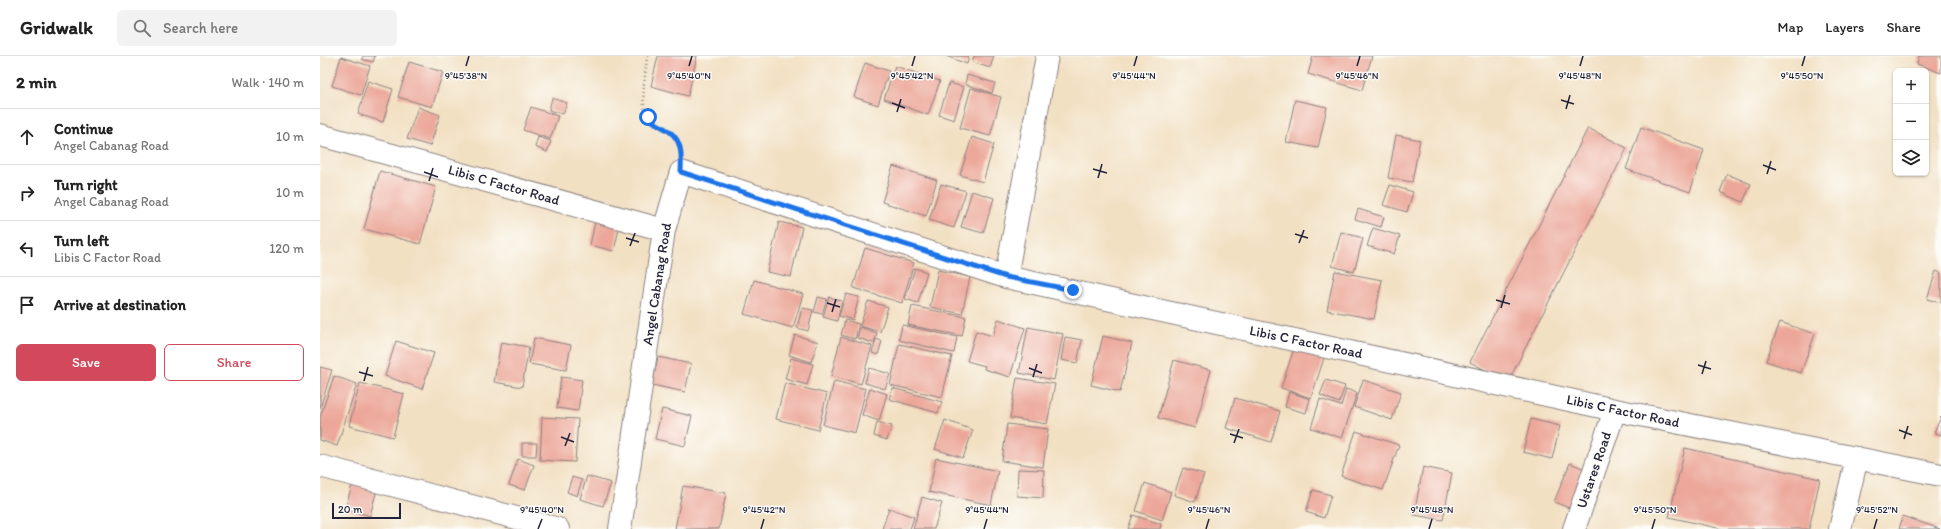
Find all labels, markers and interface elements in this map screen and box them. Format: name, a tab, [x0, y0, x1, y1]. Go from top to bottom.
search box	[117, 10, 397, 46]
text: Gridwalk	[20, 16, 93, 39]
icon: search	[131, 17, 153, 39]
text: Search here	[163, 19, 238, 37]
text: Map	[1778, 19, 1803, 36]
text: Layers	[1825, 19, 1864, 36]
text: Share	[1886, 19, 1921, 36]
map controls	[1893, 68, 1929, 176]
button: +	[1893, 68, 1929, 104]
text: 9°45'38"N	[445, 69, 488, 82]
text: 9°45'40"N	[667, 69, 711, 82]
text: 9°45'42"N	[891, 69, 934, 82]
text: 9°45'44"N	[1112, 69, 1156, 82]
text: 9°45'46"N	[1336, 69, 1379, 82]
text: 9°45'48"N	[1558, 69, 1602, 82]
text: 9°45'50"N	[1780, 69, 1824, 82]
text: 2 min	[16, 72, 56, 92]
text: Walk · 140 m	[232, 75, 304, 90]
button: −	[1893, 104, 1929, 140]
route start	[639, 108, 657, 126]
text: Continue	[54, 120, 113, 138]
icon: ahead	[16, 126, 38, 148]
text: 10 m	[276, 129, 304, 144]
text: Angel Cabanag Road	[54, 138, 169, 153]
button: layers	[1893, 140, 1929, 176]
street label: Libis C Factor Road	[446, 161, 562, 209]
text: Turn right	[54, 176, 118, 194]
icon: right	[16, 182, 38, 204]
text: 10 m	[276, 185, 304, 200]
text: Angel Cabanag Road	[54, 194, 169, 209]
street label: Angel Cabanag Road	[639, 221, 675, 346]
text: Turn left	[54, 232, 109, 250]
icon: left	[16, 238, 38, 260]
text: 120 m	[269, 241, 304, 256]
text: Libis C Factor Road	[54, 250, 161, 265]
route end	[1064, 281, 1082, 299]
icon: arrive	[16, 294, 38, 316]
text: Arrive at destination	[54, 296, 186, 314]
street label: Libis C Factor Road	[1248, 322, 1365, 362]
button: Save	[16, 344, 156, 381]
button: Share	[164, 344, 304, 381]
street label: Libis C Factor Road	[1565, 391, 1682, 431]
street label: Ustares Road	[1573, 429, 1615, 511]
scale bar	[332, 501, 401, 520]
text: 20 m	[338, 503, 362, 516]
text: 9°45'40"N	[520, 503, 564, 516]
text: 9°45'42"N	[743, 503, 786, 516]
text: 9°45'44"N	[965, 503, 1009, 516]
text: 9°45'46"N	[1188, 503, 1231, 516]
text: 9°45'48"N	[1410, 503, 1454, 516]
text: 9°45'50"N	[1633, 503, 1677, 516]
text: 9°45'52"N	[1856, 503, 1898, 516]

